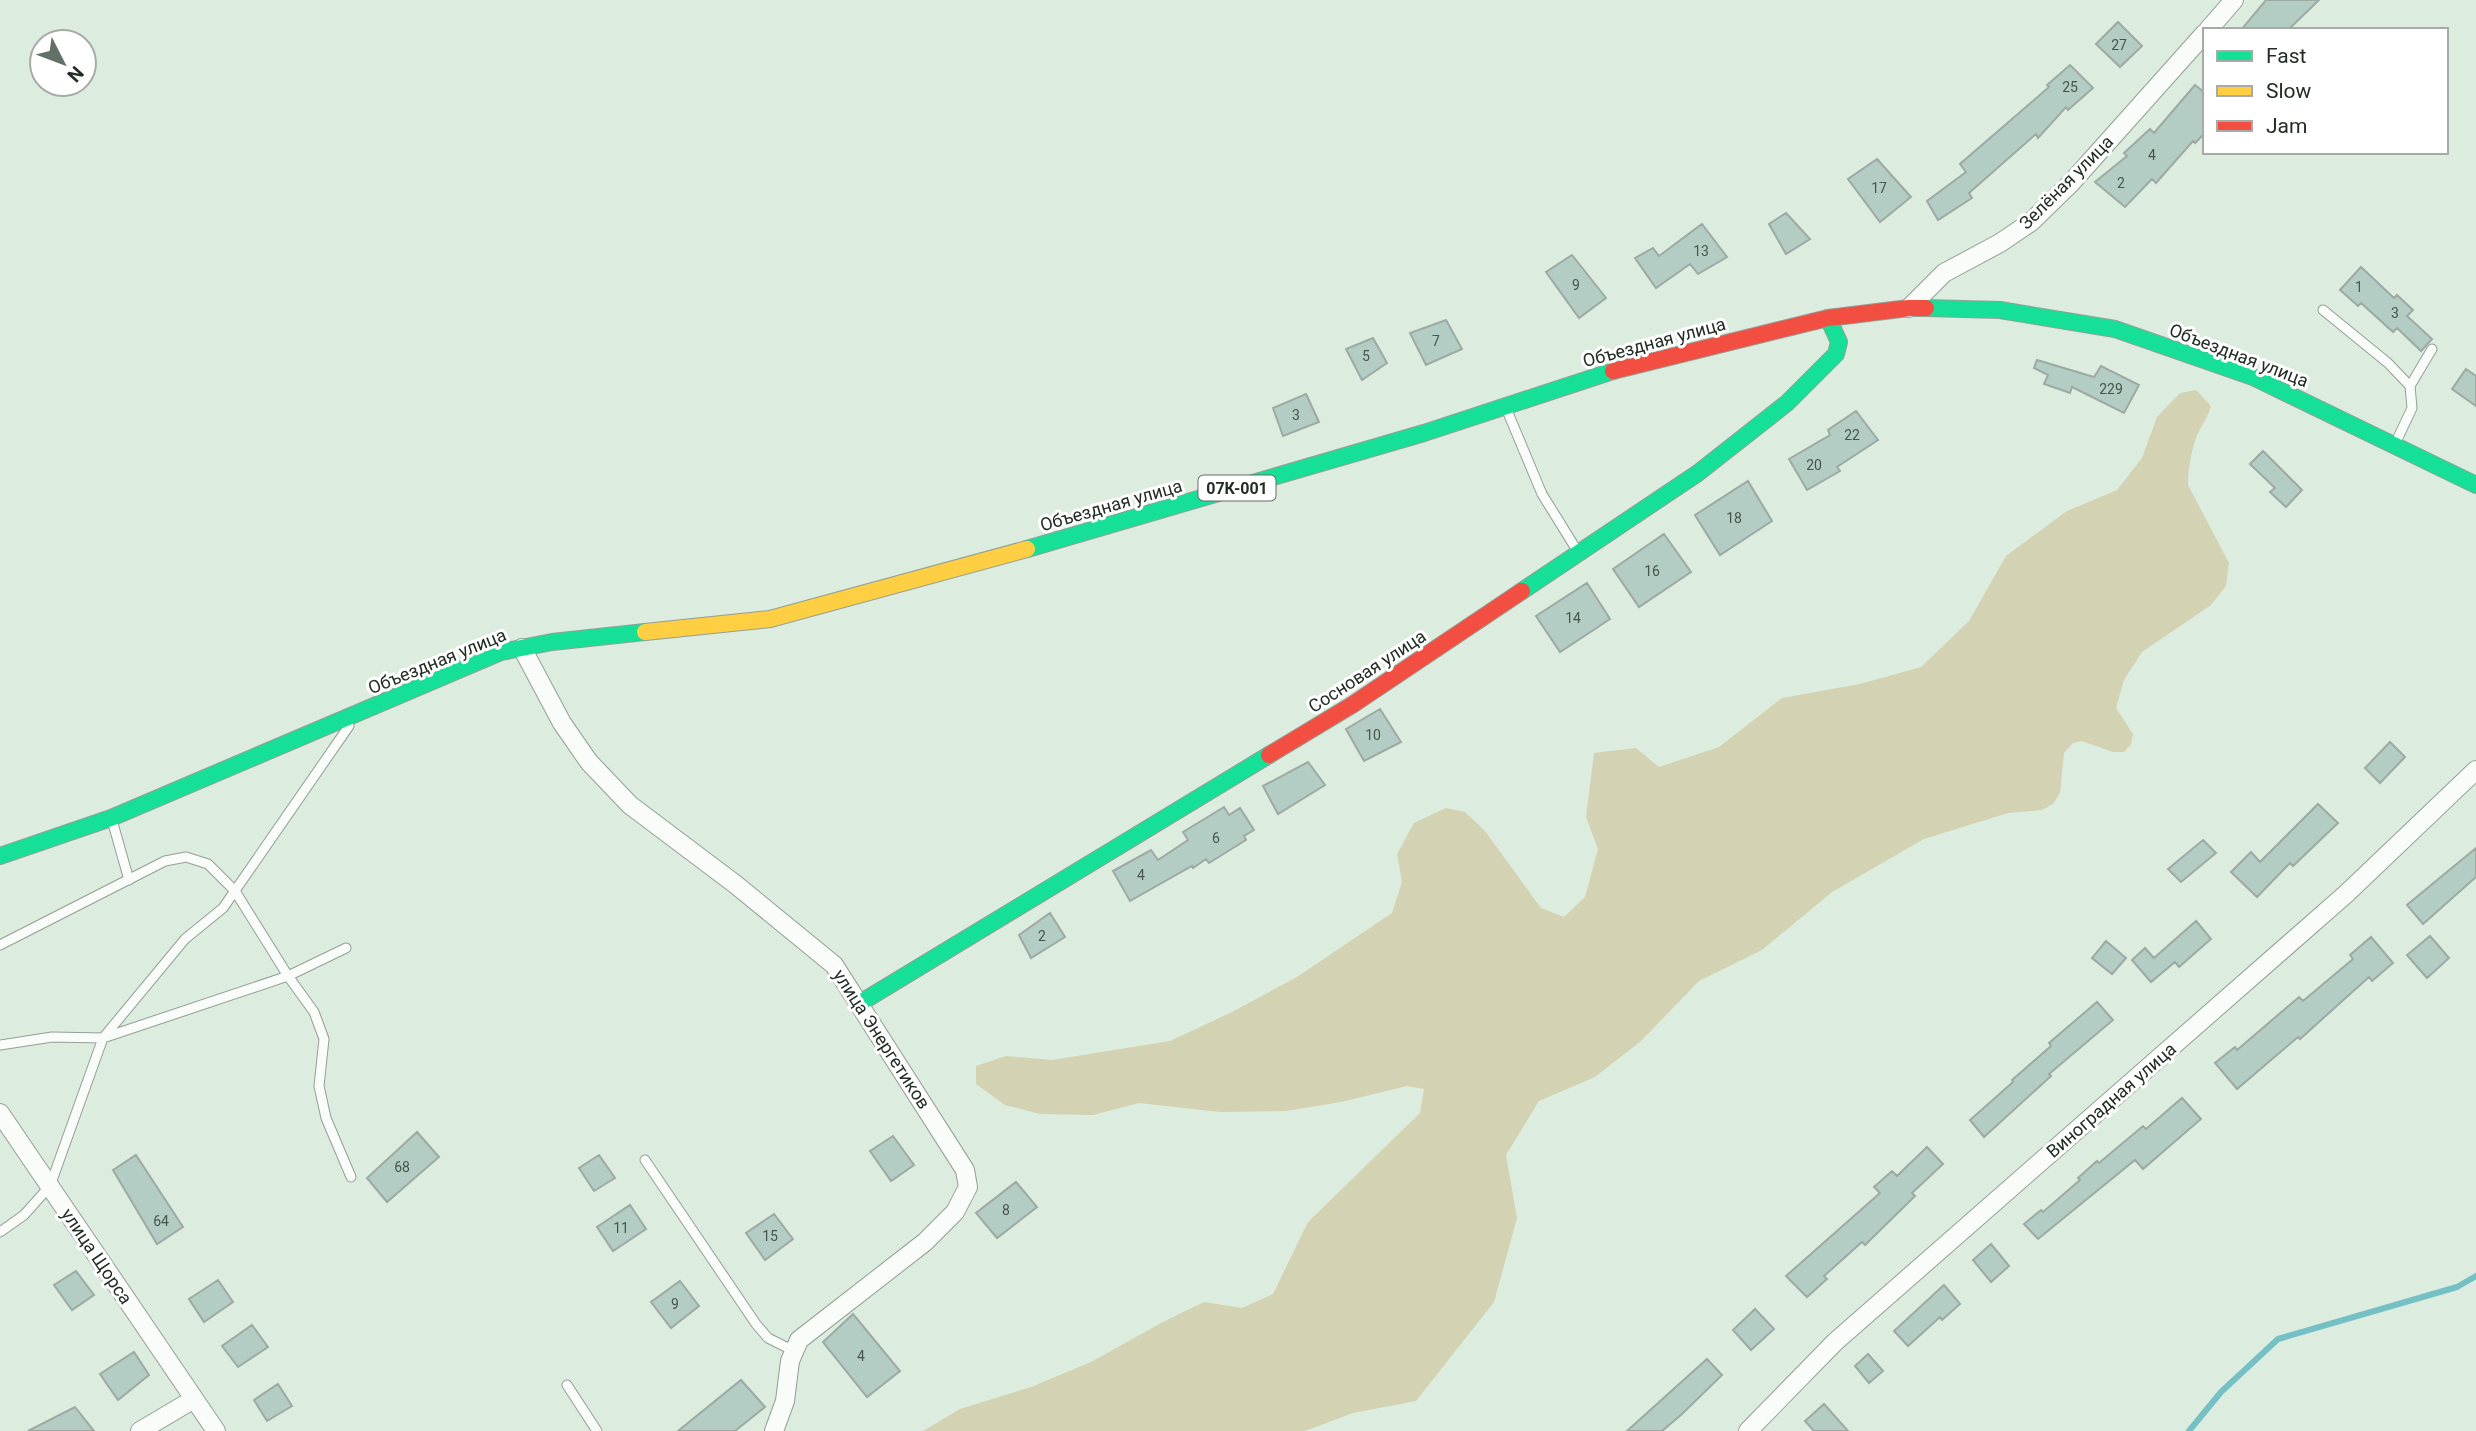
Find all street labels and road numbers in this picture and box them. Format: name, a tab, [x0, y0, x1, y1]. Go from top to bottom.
street label: Зелёная улица	[2015, 131, 2117, 233]
street label: Объездная улица	[1580, 313, 1728, 371]
street label: Объездная улица	[2167, 319, 2311, 391]
street label: Объездная улица	[1037, 475, 1185, 535]
road number: 07К-001	[1198, 475, 1276, 500]
street label: Объездная улица	[365, 624, 509, 698]
street label: Сосновая улица	[1304, 625, 1430, 717]
street label: улица Энергетиков	[829, 965, 935, 1113]
street label: Виноградная улица	[2042, 1038, 2180, 1162]
street label: улица Щорса	[57, 1204, 137, 1308]

